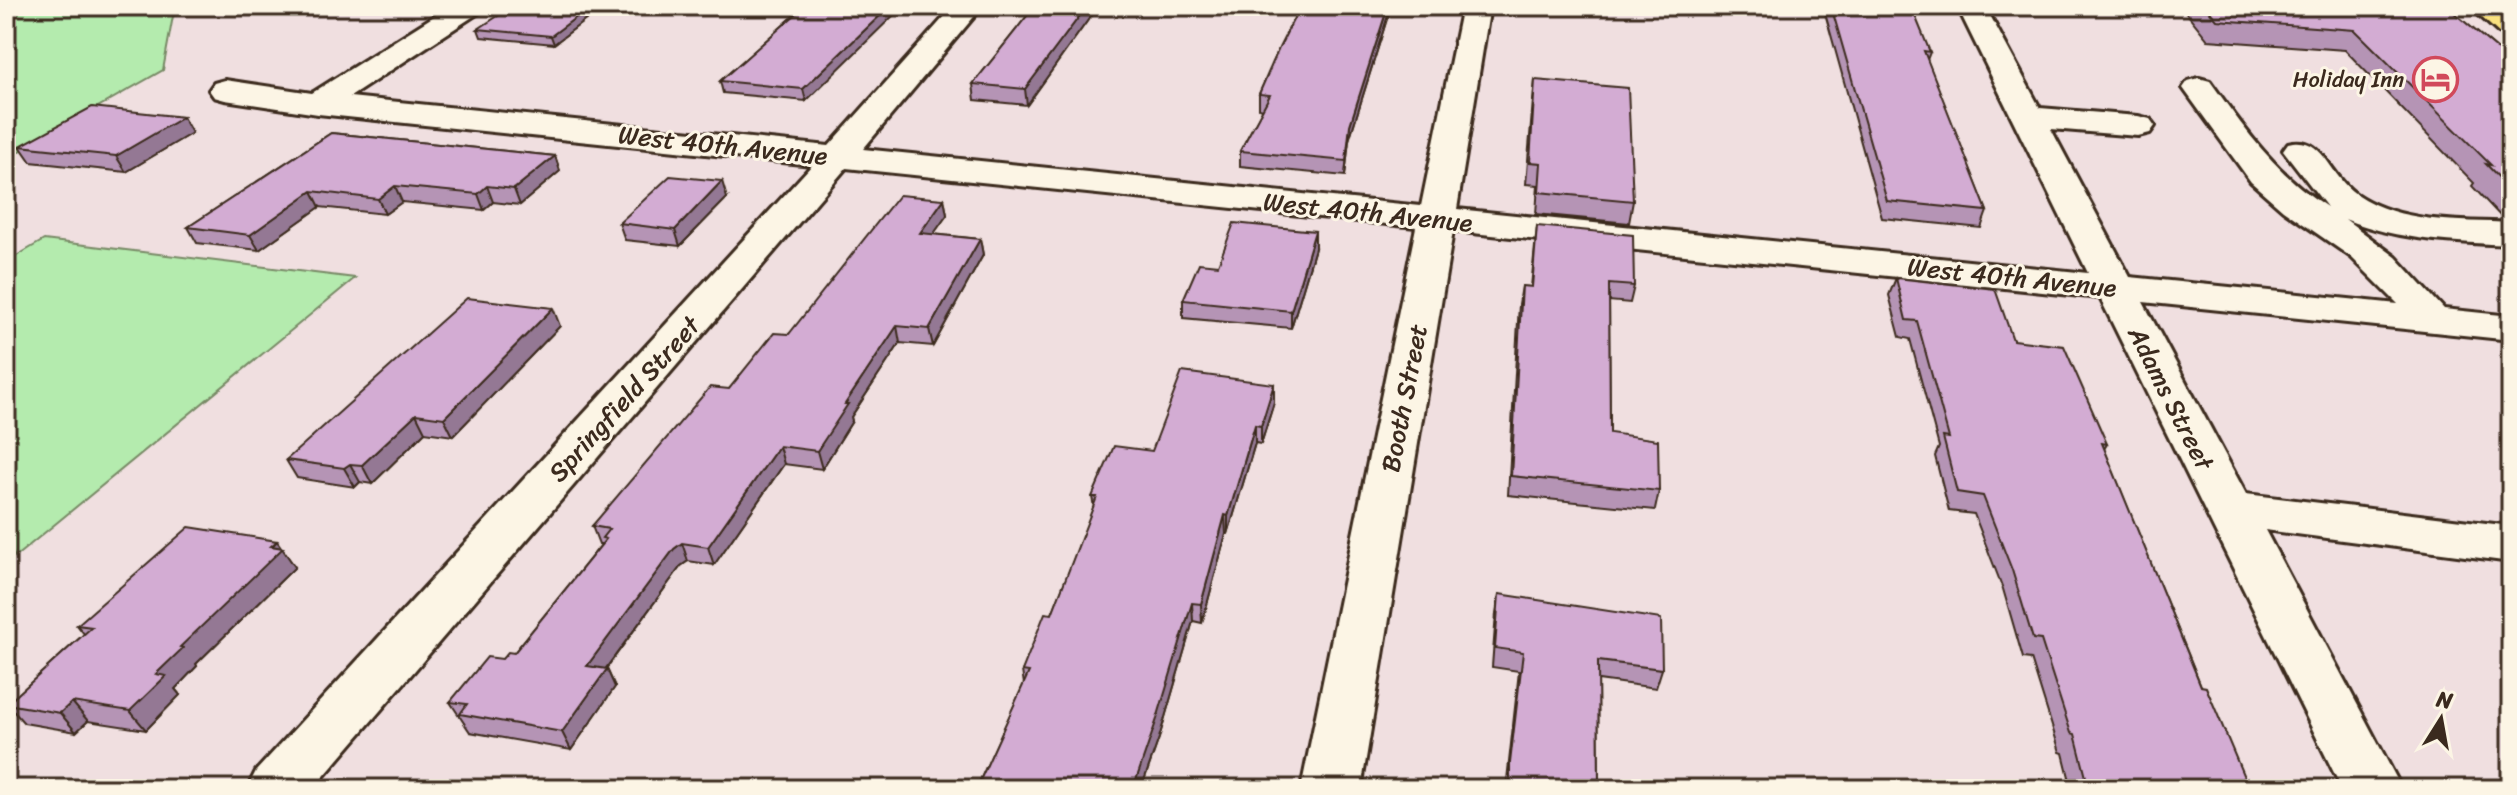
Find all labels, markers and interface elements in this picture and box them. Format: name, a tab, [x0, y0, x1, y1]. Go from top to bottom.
hotel icon: Holiday Inn	[2411, 55, 2459, 103]
place label: Holiday Inn	[2293, 60, 2404, 99]
street label: West 40th Avenue	[616, 111, 830, 179]
street label: West 40th Avenue	[1261, 178, 1475, 246]
street label: West 40th Avenue	[1905, 243, 2119, 311]
street label: Springfield Street	[536, 304, 713, 493]
street label: Adams Street	[2114, 317, 2228, 480]
street label: Booth Street	[1367, 320, 1441, 476]
north arrow	[2401, 679, 2481, 759]
text: N	[2433, 679, 2457, 721]

